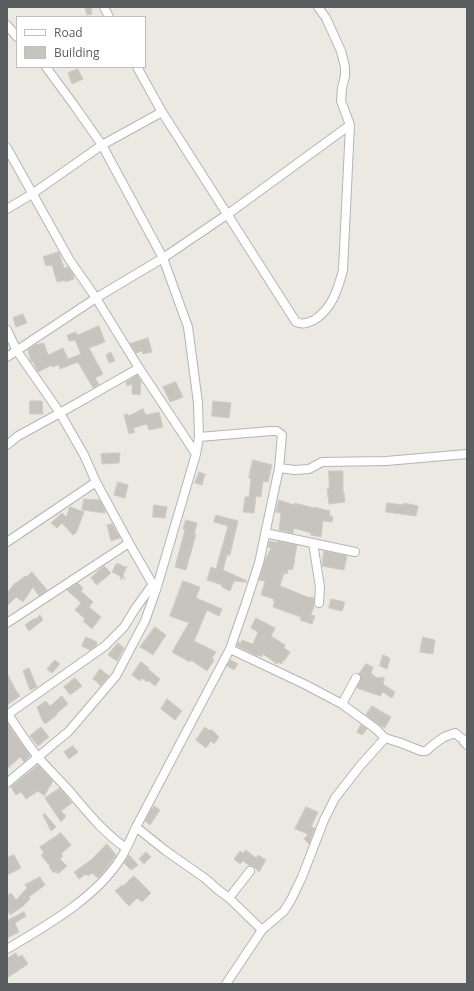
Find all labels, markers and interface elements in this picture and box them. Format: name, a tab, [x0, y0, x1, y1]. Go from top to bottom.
legend	[16, 16, 146, 68]
text: Road	[54, 24, 83, 41]
text: Building	[54, 44, 99, 61]

